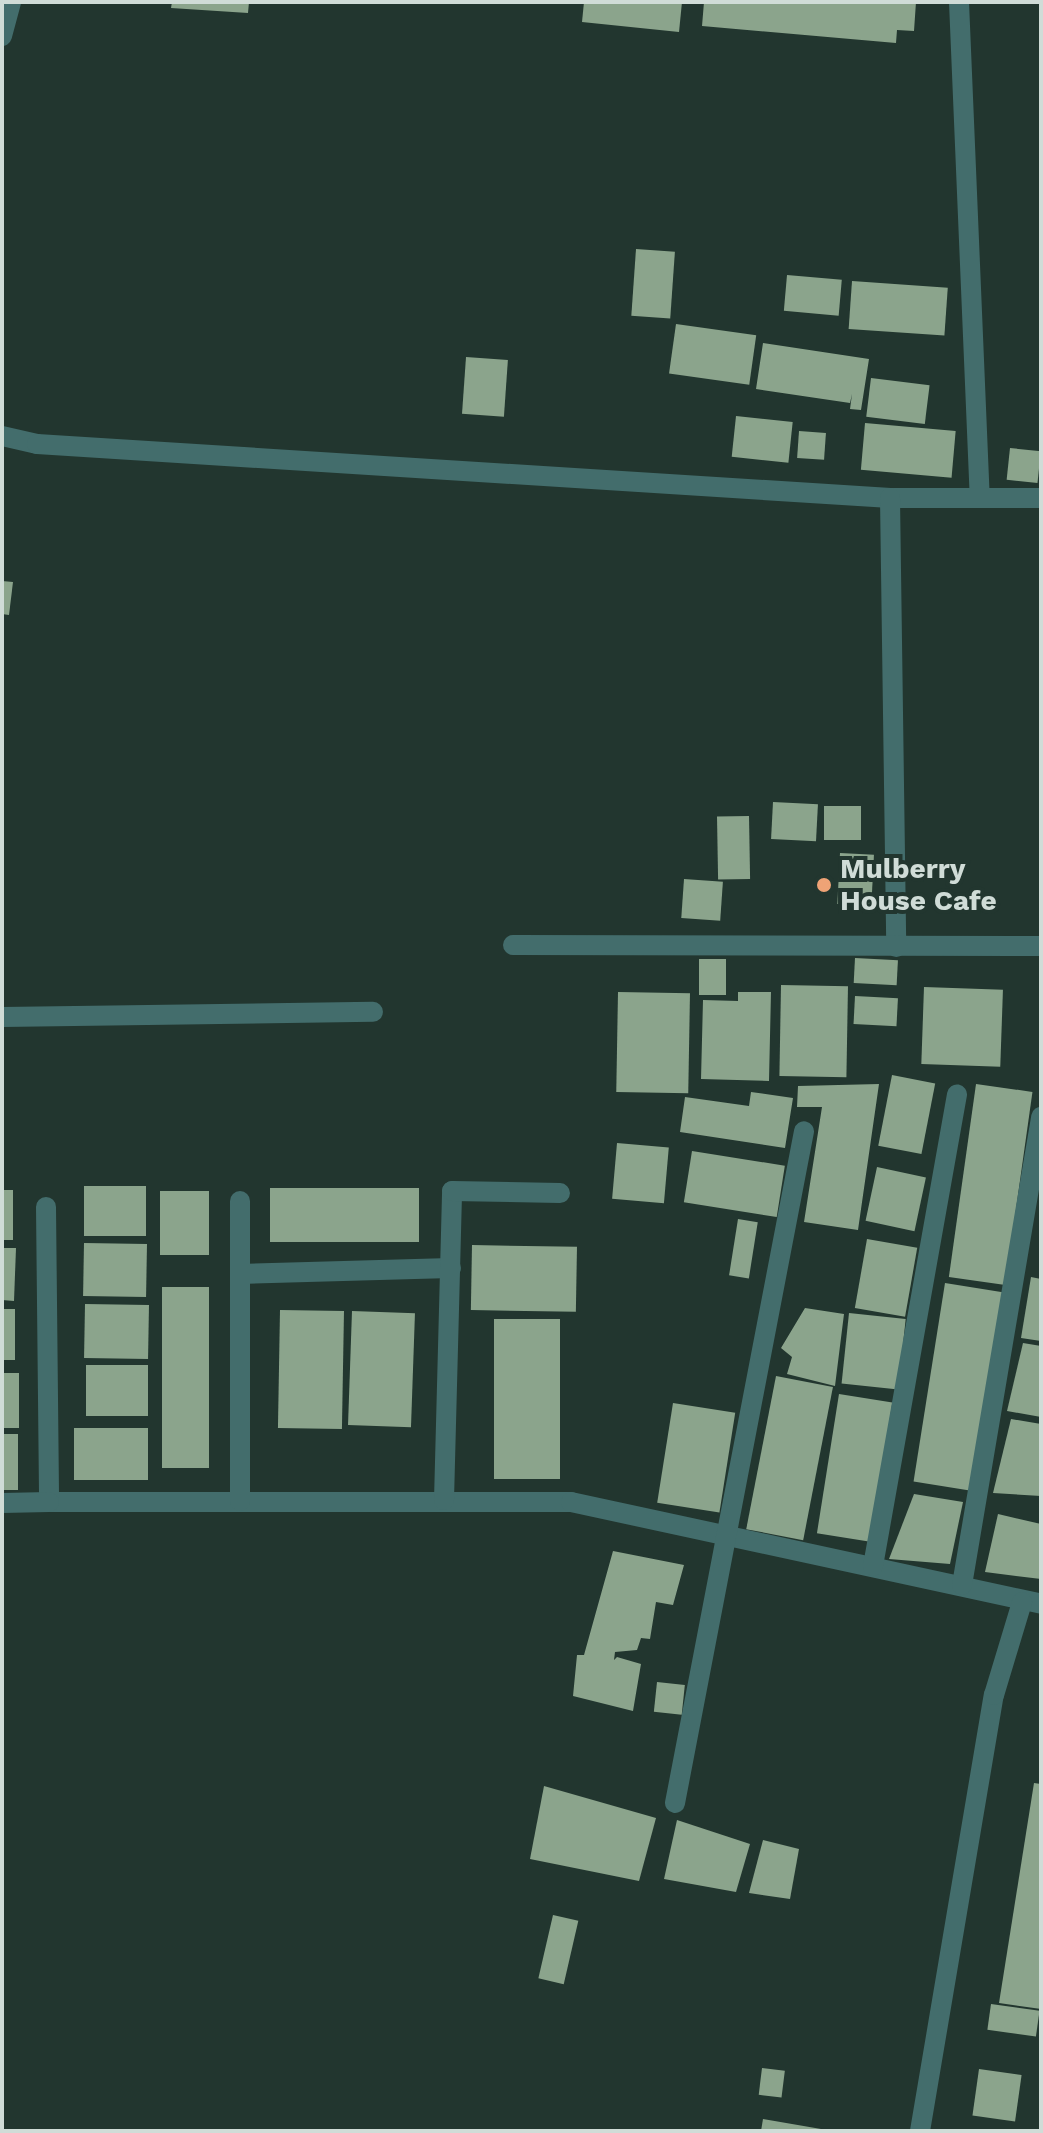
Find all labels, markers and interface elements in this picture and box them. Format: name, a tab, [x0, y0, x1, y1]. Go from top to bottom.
place label: Mulberry House Cafe	[840, 852, 997, 918]
marker: Mulberry House Cafe	[815, 876, 833, 894]

